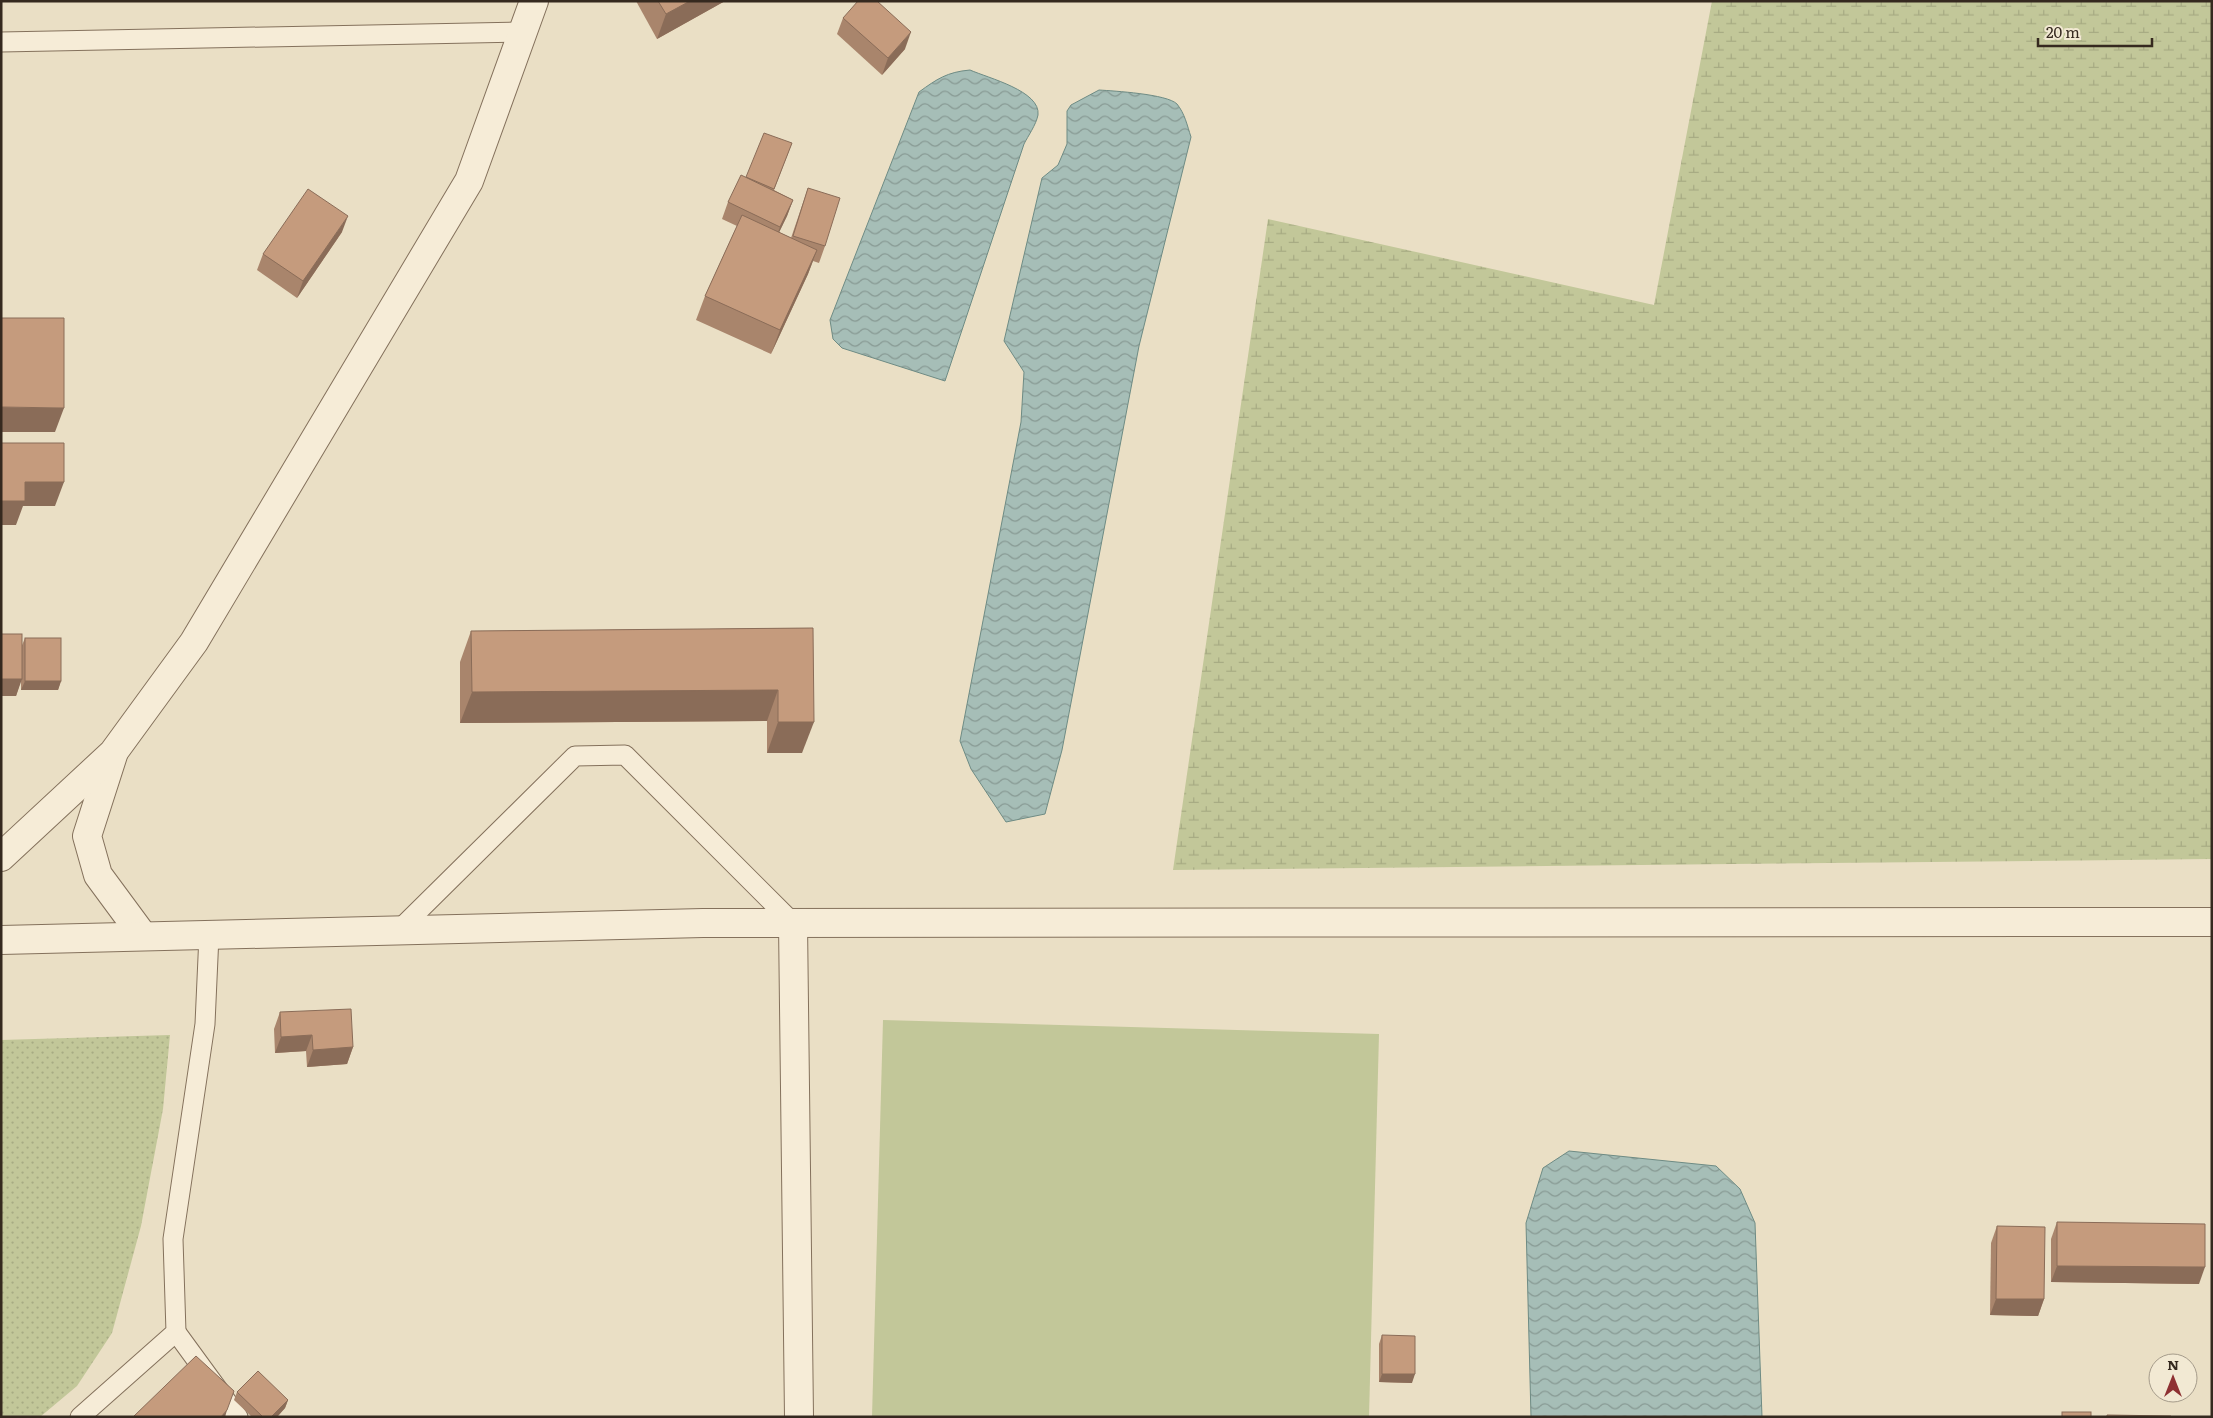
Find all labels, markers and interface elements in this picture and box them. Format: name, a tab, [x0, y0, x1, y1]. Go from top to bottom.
scale bar	[2038, 15, 2152, 47]
text: 20 m	[2046, 20, 2080, 43]
north arrow	[2148, 1353, 2198, 1403]
text: N	[2167, 1354, 2179, 1374]

